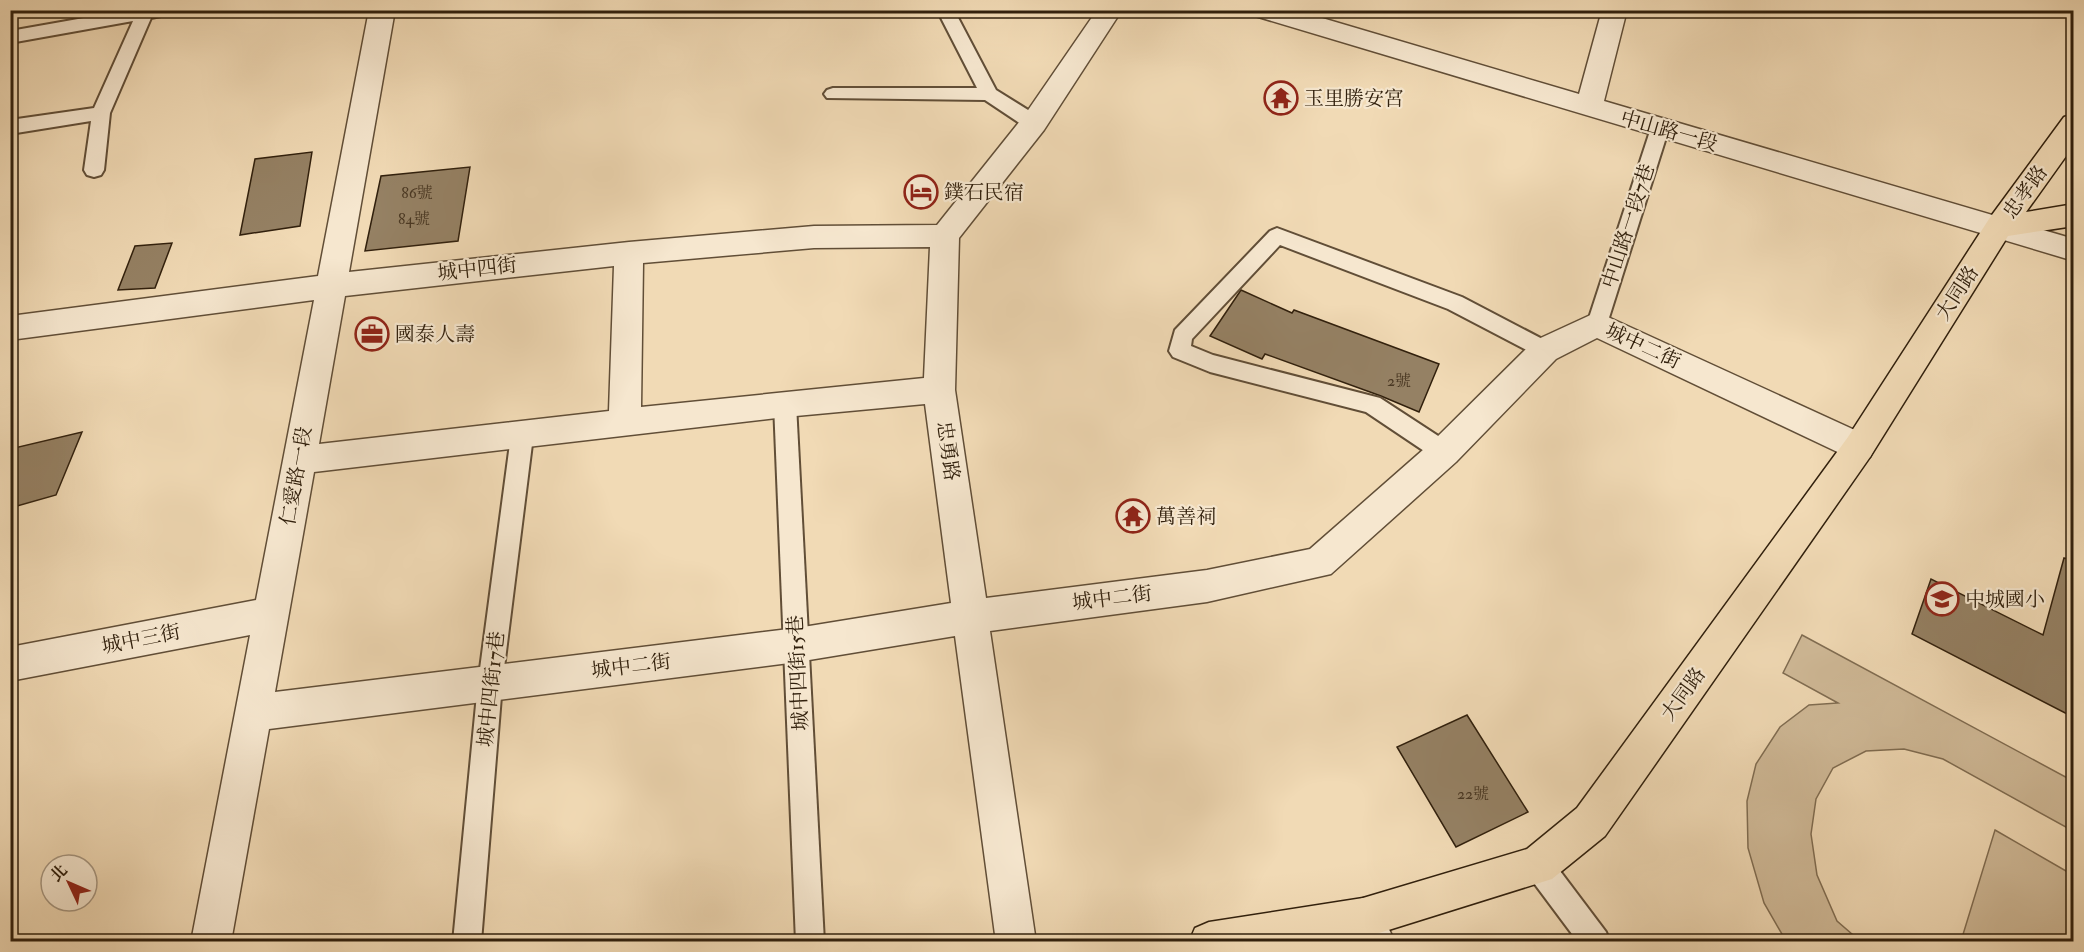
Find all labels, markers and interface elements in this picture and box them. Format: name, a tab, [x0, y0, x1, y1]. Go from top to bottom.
temple icon: 玉里勝安宮	[1263, 80, 1299, 116]
place label: 玉里勝安宮	[1304, 86, 1404, 111]
street label: 中山路一段	[1617, 105, 1721, 157]
street label: 忠孝路	[1997, 160, 2053, 224]
street label: 中山路一段7巷	[1596, 161, 1660, 291]
hotel icon: 鏷石民宿	[903, 174, 939, 210]
place label: 鏷石民宿	[944, 180, 1024, 205]
house number: 86號	[401, 183, 433, 203]
house number: 84號	[398, 209, 430, 229]
street label: 城中四街	[436, 252, 518, 286]
street label: 大同路	[1930, 261, 1984, 325]
office icon: 國泰人壽	[354, 316, 390, 352]
street label: 城中二街	[1601, 318, 1685, 374]
place label: 國泰人壽	[395, 322, 475, 347]
house number: 2號	[1387, 371, 1411, 391]
street label: 忠勇路	[931, 420, 965, 482]
street label: 仁愛路一段	[275, 425, 317, 527]
temple icon: 萬善祠	[1115, 498, 1151, 534]
place label: 萬善祠	[1156, 504, 1216, 529]
street label: 城中二街	[1071, 581, 1153, 615]
school or university icon: 中城國小	[1924, 581, 1960, 617]
place label: 中城國小	[1965, 587, 2045, 612]
street label: 城中四街15巷	[782, 614, 814, 732]
street label: 城中三街	[99, 619, 183, 659]
street label: 城中四街17巷	[472, 630, 510, 748]
street label: 城中二街	[590, 649, 672, 683]
street label: 大同路	[1655, 662, 1711, 726]
house number: 22號	[1457, 784, 1489, 804]
north arrow	[39, 853, 99, 913]
text: 北	[46, 861, 72, 886]

